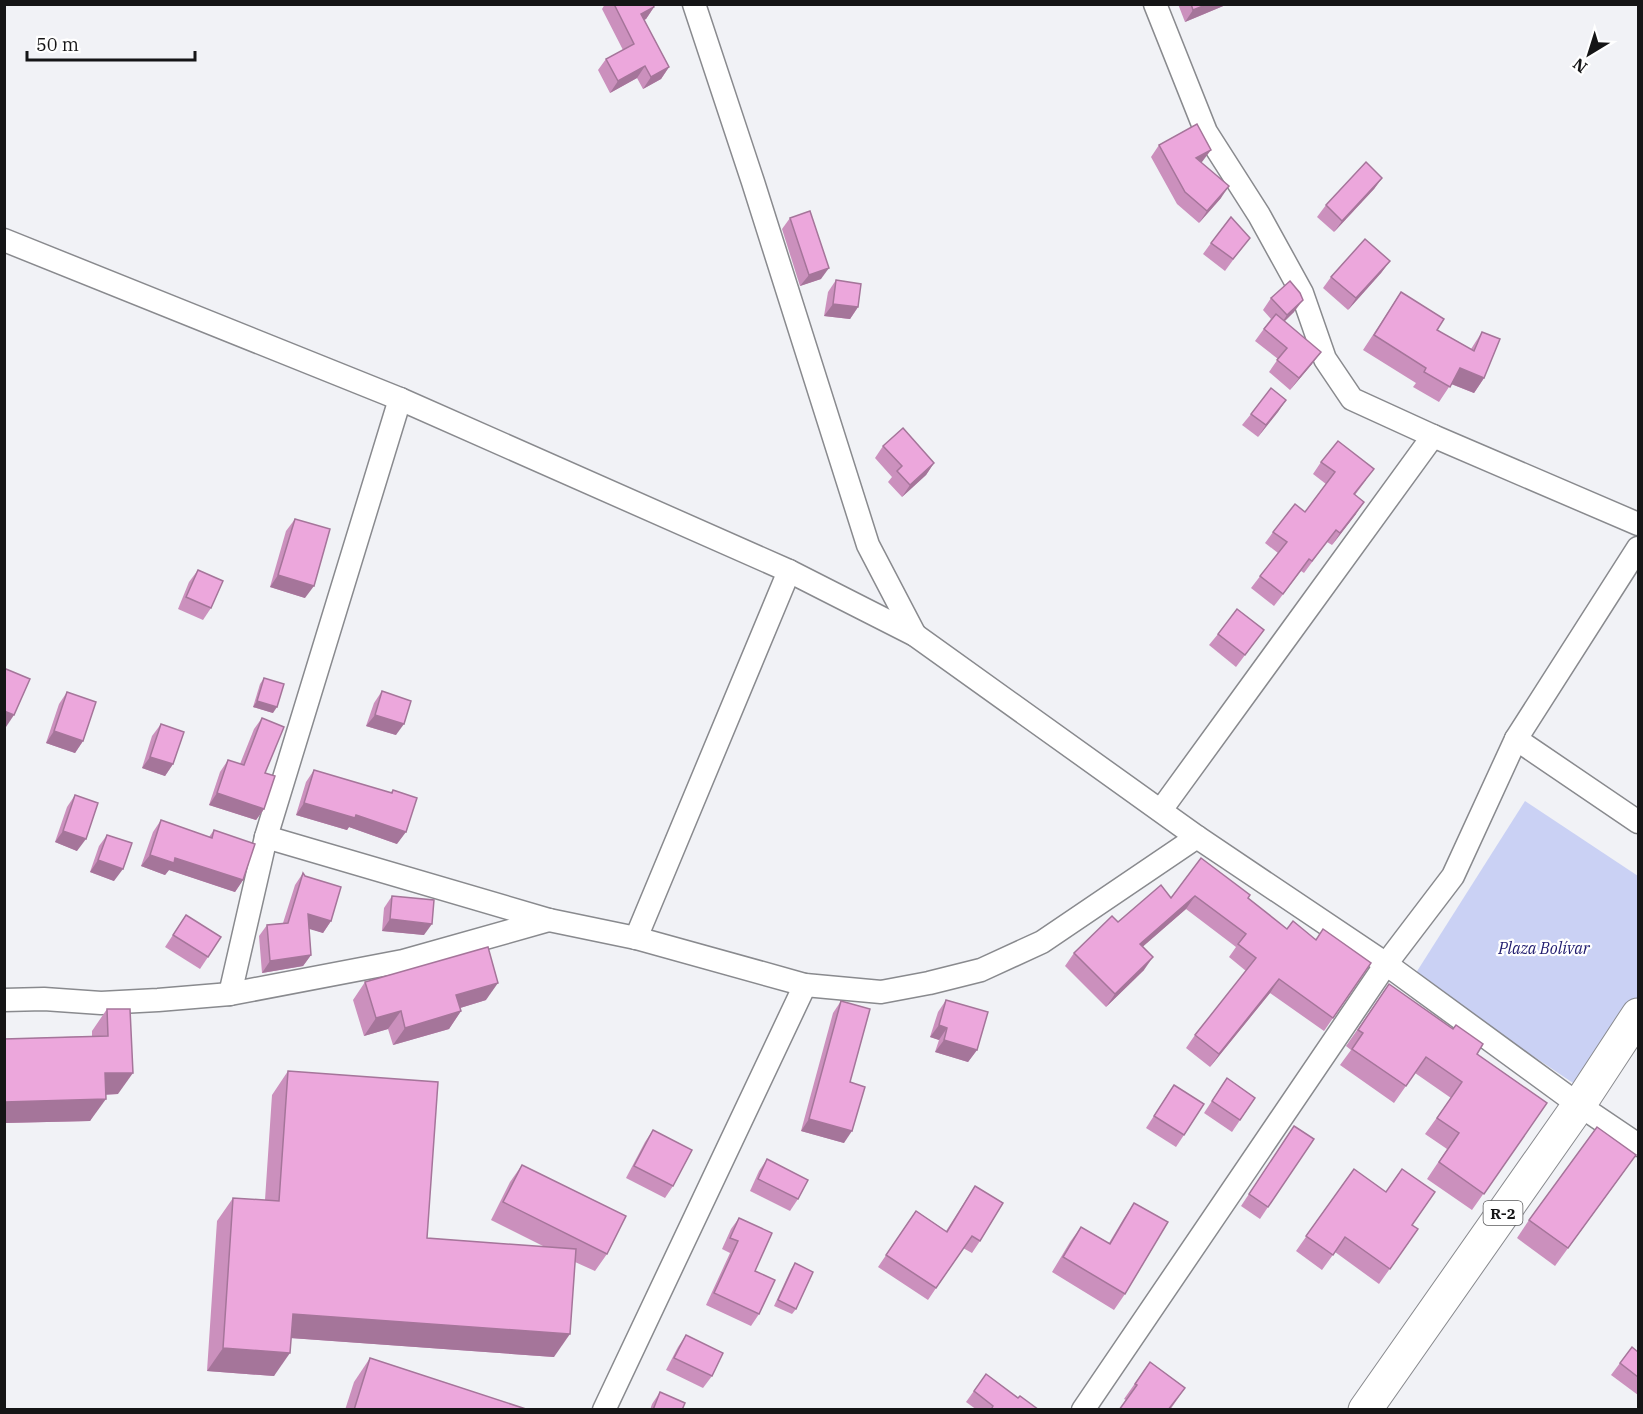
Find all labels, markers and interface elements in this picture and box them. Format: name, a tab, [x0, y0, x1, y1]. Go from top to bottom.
scale bar	[27, 24, 195, 62]
north arrow	[1559, 24, 1619, 84]
text: 50 m	[36, 33, 79, 56]
text: N	[1569, 54, 1591, 78]
park label: Plaza Bolívar	[1497, 938, 1591, 958]
road number: R-2	[1484, 1201, 1522, 1225]

